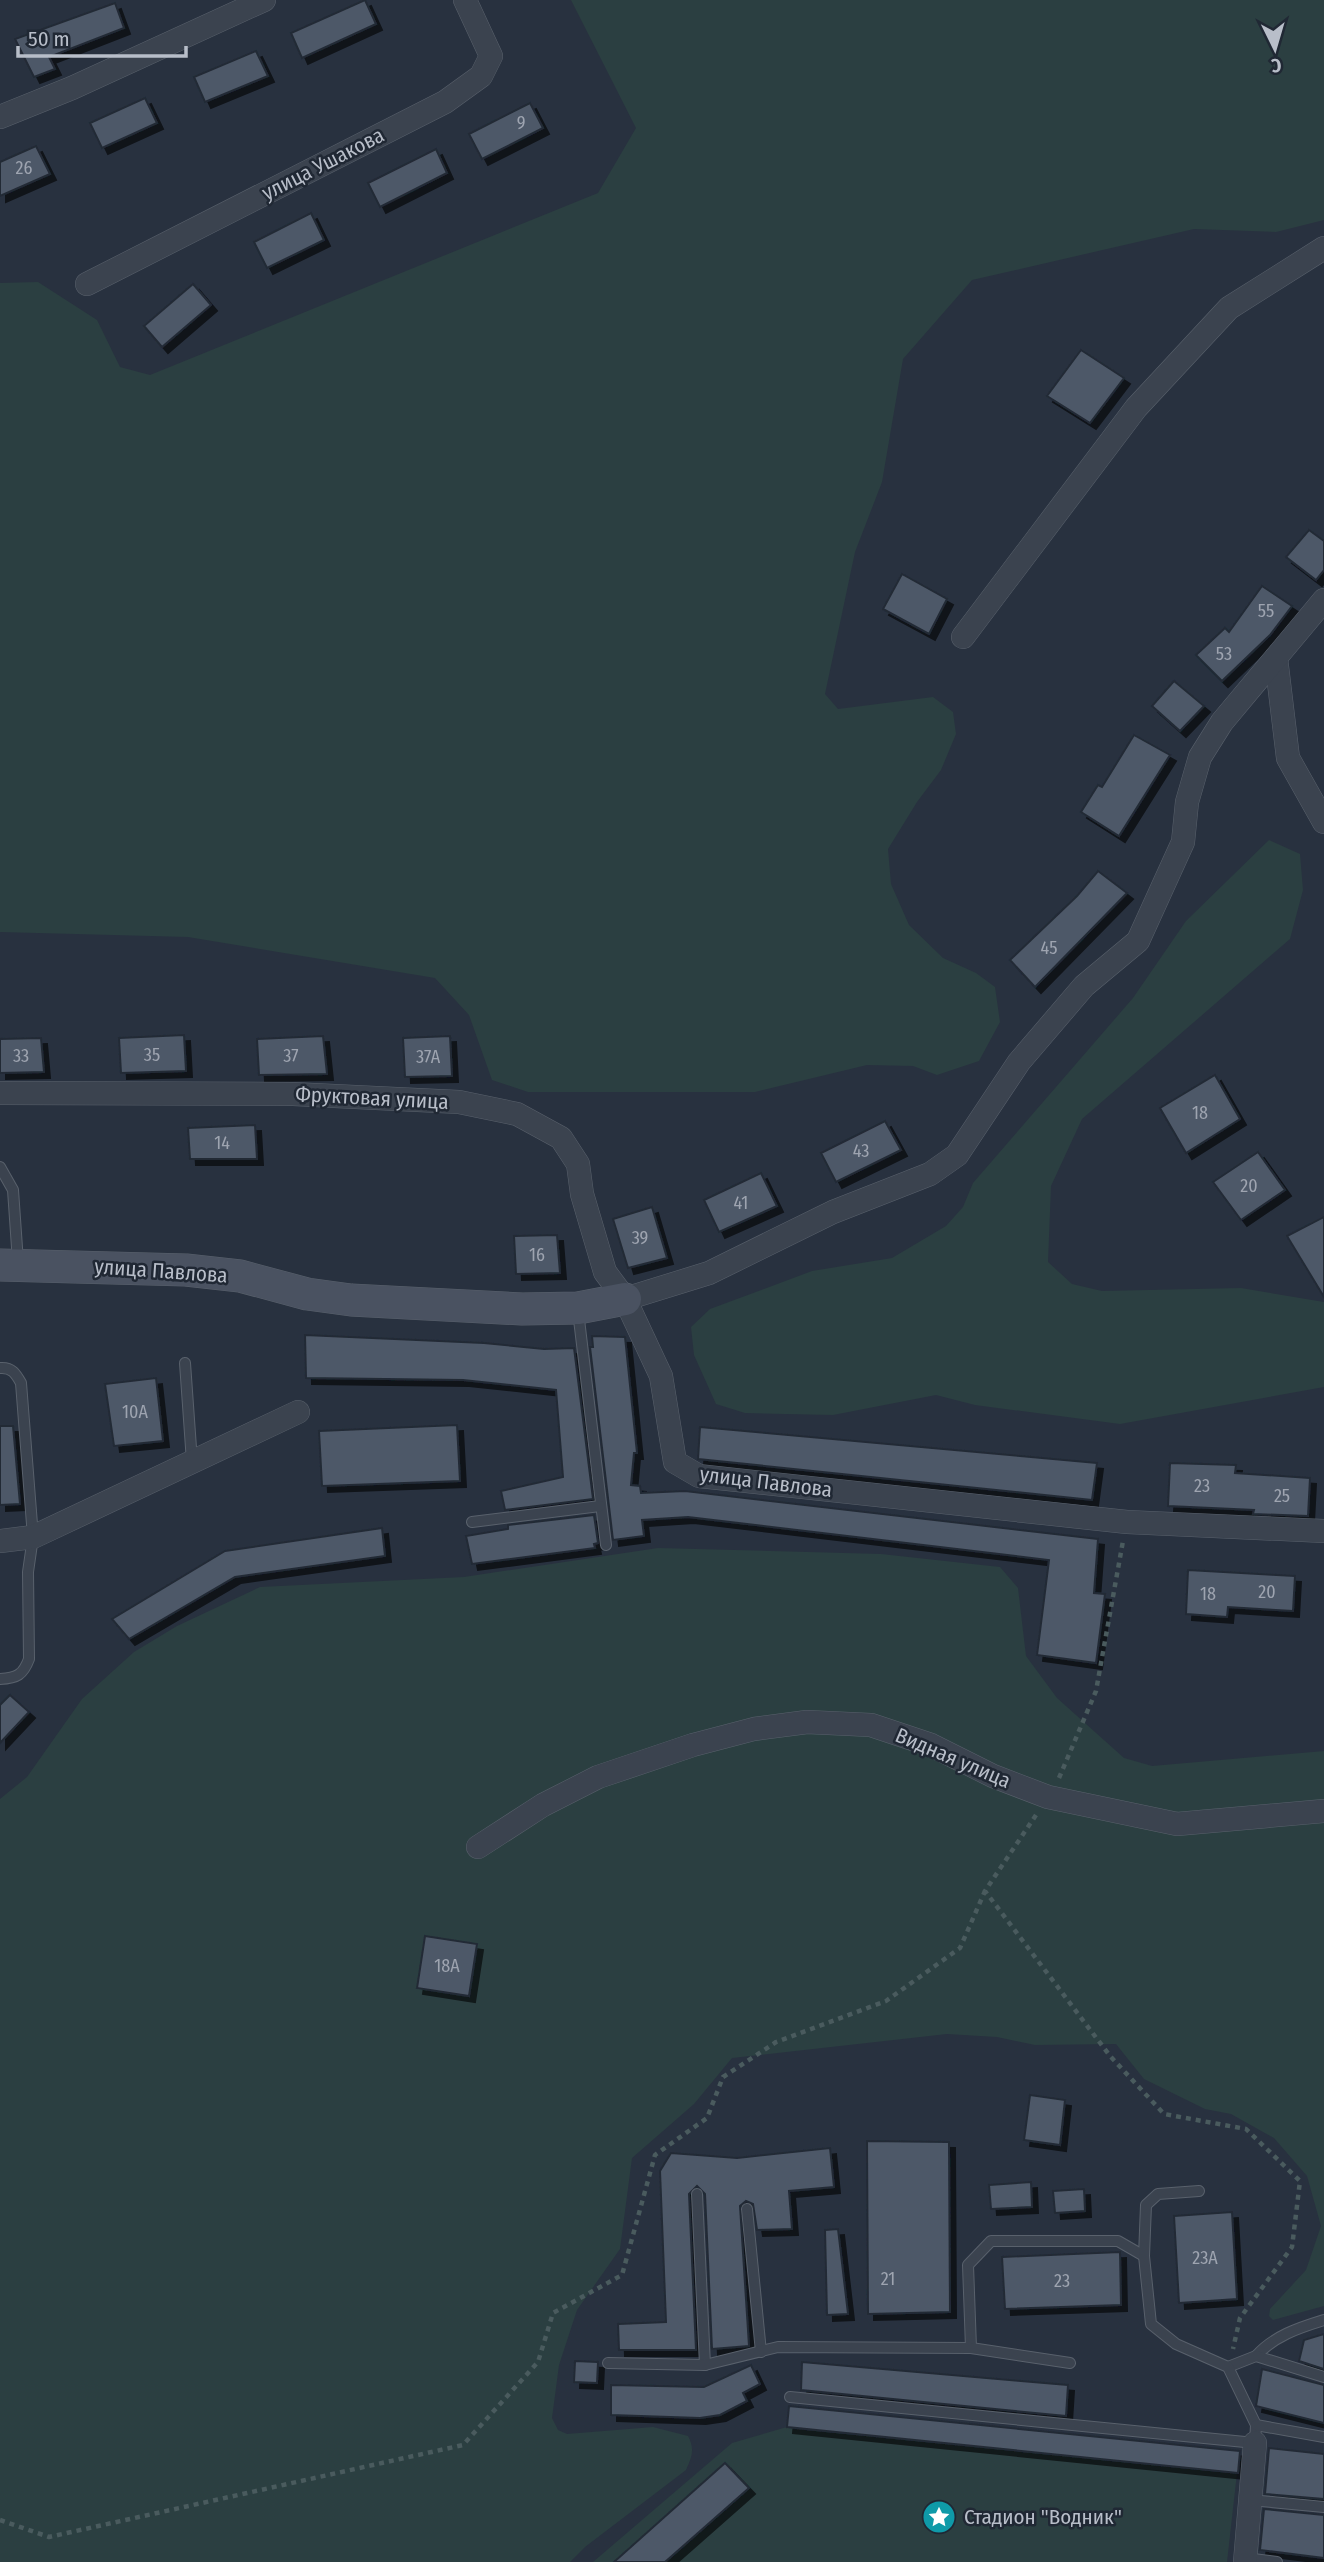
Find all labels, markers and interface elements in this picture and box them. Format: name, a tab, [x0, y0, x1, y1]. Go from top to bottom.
scale bar	[18, 14, 186, 58]
north arrow	[1240, 14, 1310, 84]
text: 50 m	[28, 26, 70, 52]
text: С	[1270, 54, 1282, 77]
house number: 9	[517, 112, 525, 134]
street label: улица Ушакова	[257, 122, 389, 206]
house number: 26	[16, 157, 33, 179]
house number: 55	[1258, 600, 1274, 622]
house number: 53	[1216, 643, 1232, 665]
house number: 45	[1041, 937, 1057, 959]
house number: 35	[144, 1044, 160, 1066]
house number: 33	[13, 1045, 29, 1067]
house number: 37	[283, 1045, 299, 1067]
house number: 37А	[416, 1046, 441, 1068]
street label: Фруктовая улица	[295, 1081, 449, 1115]
house number: 18	[1192, 1102, 1208, 1124]
house number: 14	[214, 1132, 230, 1154]
house number: 43	[853, 1140, 869, 1162]
house number: 20	[1240, 1175, 1258, 1197]
house number: 41	[734, 1192, 748, 1214]
house number: 39	[632, 1227, 648, 1249]
house number: 16	[529, 1244, 545, 1266]
street label: улица Павлова	[94, 1253, 228, 1289]
house number: 10А	[122, 1401, 148, 1423]
street label: улица Павлова	[698, 1461, 834, 1503]
house number: 23	[1194, 1475, 1210, 1497]
house number: 25	[1274, 1485, 1290, 1507]
house number: 20	[1258, 1581, 1276, 1603]
house number: 18	[1200, 1583, 1216, 1605]
street label: Видная улица	[891, 1722, 1015, 1794]
house number: 18А	[434, 1955, 460, 1977]
house number: 23А	[1192, 2247, 1218, 2269]
house number: 21	[881, 2268, 895, 2290]
house number: 23	[1054, 2270, 1070, 2292]
place icon: Стадион "Водник"	[920, 2498, 958, 2536]
place label: Стадион "Водник"	[964, 2504, 1122, 2530]

